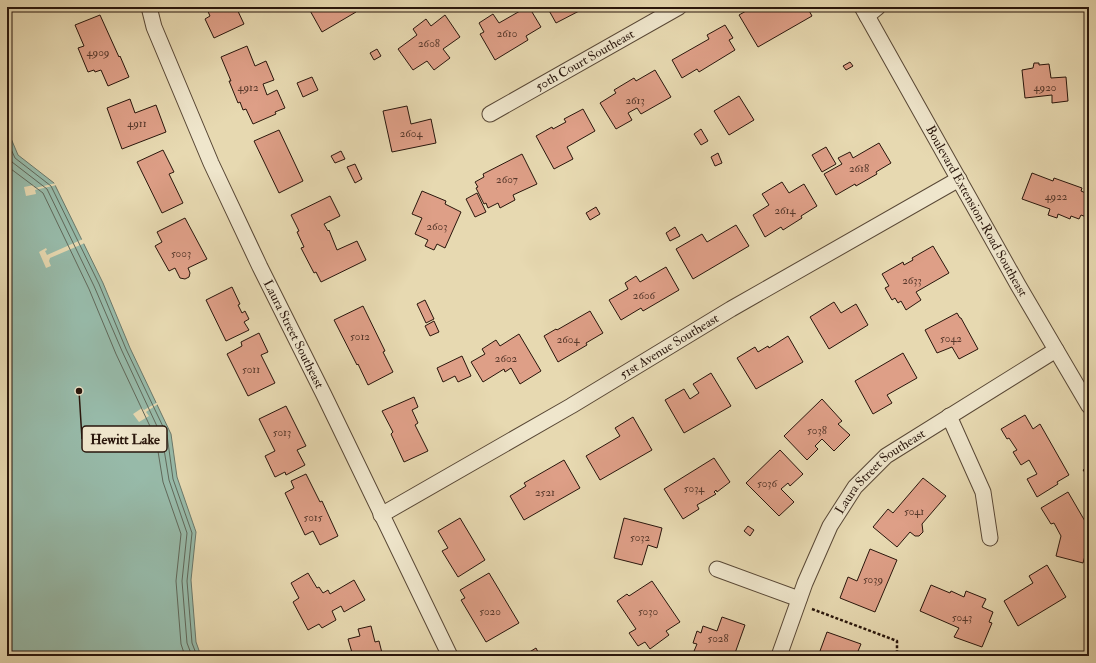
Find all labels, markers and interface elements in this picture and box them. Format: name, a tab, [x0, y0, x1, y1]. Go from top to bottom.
street label: 50th Court Southeast	[533, 26, 637, 95]
house number: 2610	[497, 27, 518, 40]
house number: 2608	[418, 37, 440, 50]
house number: 4909	[87, 46, 109, 59]
house number: 4912	[237, 81, 259, 94]
house number: 4920	[1034, 81, 1057, 94]
house number: 2613	[625, 94, 645, 107]
house number: 4911	[127, 117, 147, 130]
street label: Boulevard Extension-Road Southeast	[922, 123, 1031, 299]
house number: 2604	[400, 127, 423, 140]
house number: 2618	[849, 162, 869, 175]
house number: 2607	[496, 173, 518, 186]
house number: 4922	[1045, 190, 1068, 203]
house number: 2614	[775, 204, 797, 217]
house number: 2603	[427, 220, 447, 233]
house number: 5003	[171, 247, 191, 260]
house number: 2633	[902, 274, 922, 287]
street label: Laura Street Southeast	[260, 277, 327, 391]
house number: 2606	[633, 289, 657, 302]
street label: 51st Avenue Southeast	[617, 310, 722, 383]
house number: 5012	[350, 330, 370, 343]
house number: 5042	[940, 332, 962, 345]
house number: 2604	[557, 333, 580, 346]
house number: 2602	[495, 352, 518, 365]
house number: 5011	[242, 363, 260, 376]
house number: 5038	[807, 424, 827, 437]
callout: Hewitt Lake	[82, 426, 167, 452]
house number: 5013	[273, 426, 291, 439]
street label: Laura Street Southeast	[832, 426, 928, 517]
text: Hewitt Lake	[90, 431, 160, 448]
house number: 5036	[757, 477, 779, 490]
house number: 5034	[684, 482, 705, 495]
house number: 2521	[535, 486, 555, 499]
house number: 5041	[904, 505, 924, 518]
house number: 5015	[303, 511, 323, 524]
house number: 5032	[630, 531, 651, 544]
house number: 5039	[863, 573, 883, 586]
house number: 5020	[479, 605, 501, 618]
house number: 5030	[638, 605, 658, 618]
house number: 5043	[952, 611, 972, 624]
house number: 5028	[707, 632, 729, 645]

